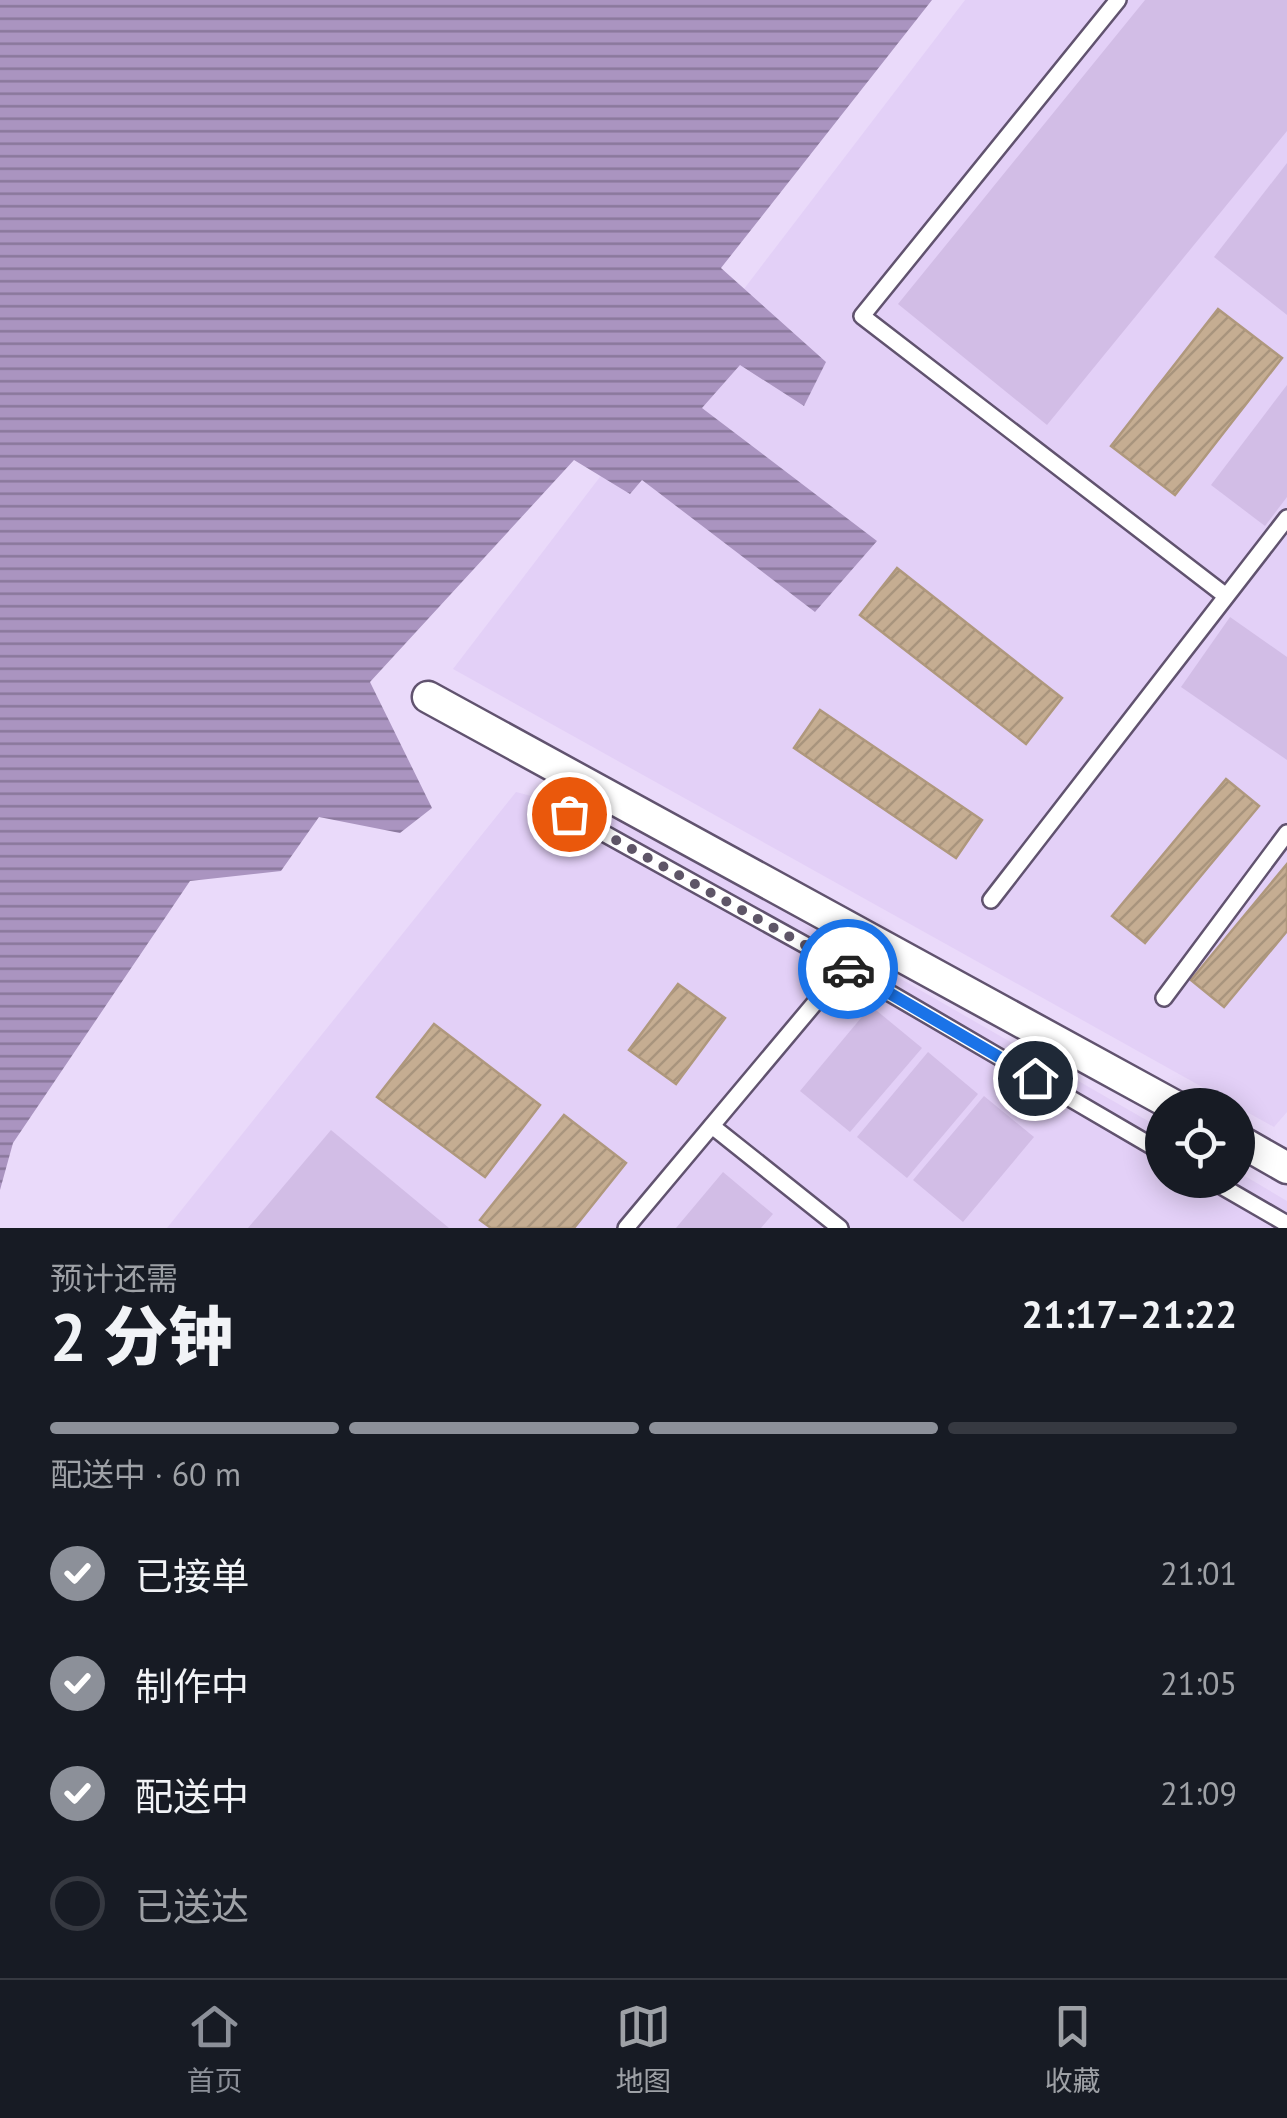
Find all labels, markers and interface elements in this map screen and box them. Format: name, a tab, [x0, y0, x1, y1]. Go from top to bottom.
pin	[527, 772, 612, 857]
icon: bag	[542, 787, 597, 842]
courier	[798, 919, 898, 1019]
icon: car	[821, 942, 876, 997]
pin	[993, 1036, 1078, 1121]
icon: home	[1008, 1051, 1063, 1106]
map controls	[1145, 1088, 1255, 1198]
button: locate	[1145, 1088, 1255, 1198]
text: 预计还需	[50, 1257, 178, 1299]
text: 21:17–21:22	[1022, 1289, 1237, 1338]
text: 2 分钟	[50, 1294, 233, 1378]
text: 配送中 · 60 m	[50, 1453, 241, 1495]
icon: check	[50, 1546, 105, 1601]
text: 已接单	[135, 1551, 249, 1600]
text: 21:01	[1160, 1552, 1237, 1594]
icon: check	[50, 1656, 105, 1711]
text: 制作中	[135, 1661, 249, 1710]
text: 21:05	[1160, 1662, 1237, 1704]
icon: check	[50, 1766, 105, 1821]
text: 配送中	[135, 1771, 249, 1820]
text: 21:09	[1160, 1772, 1237, 1814]
text: 已送达	[135, 1881, 249, 1930]
tab: 首页	[186, 1999, 243, 2099]
tab: 地图	[615, 1999, 672, 2099]
tab: 收藏	[1044, 1999, 1101, 2099]

